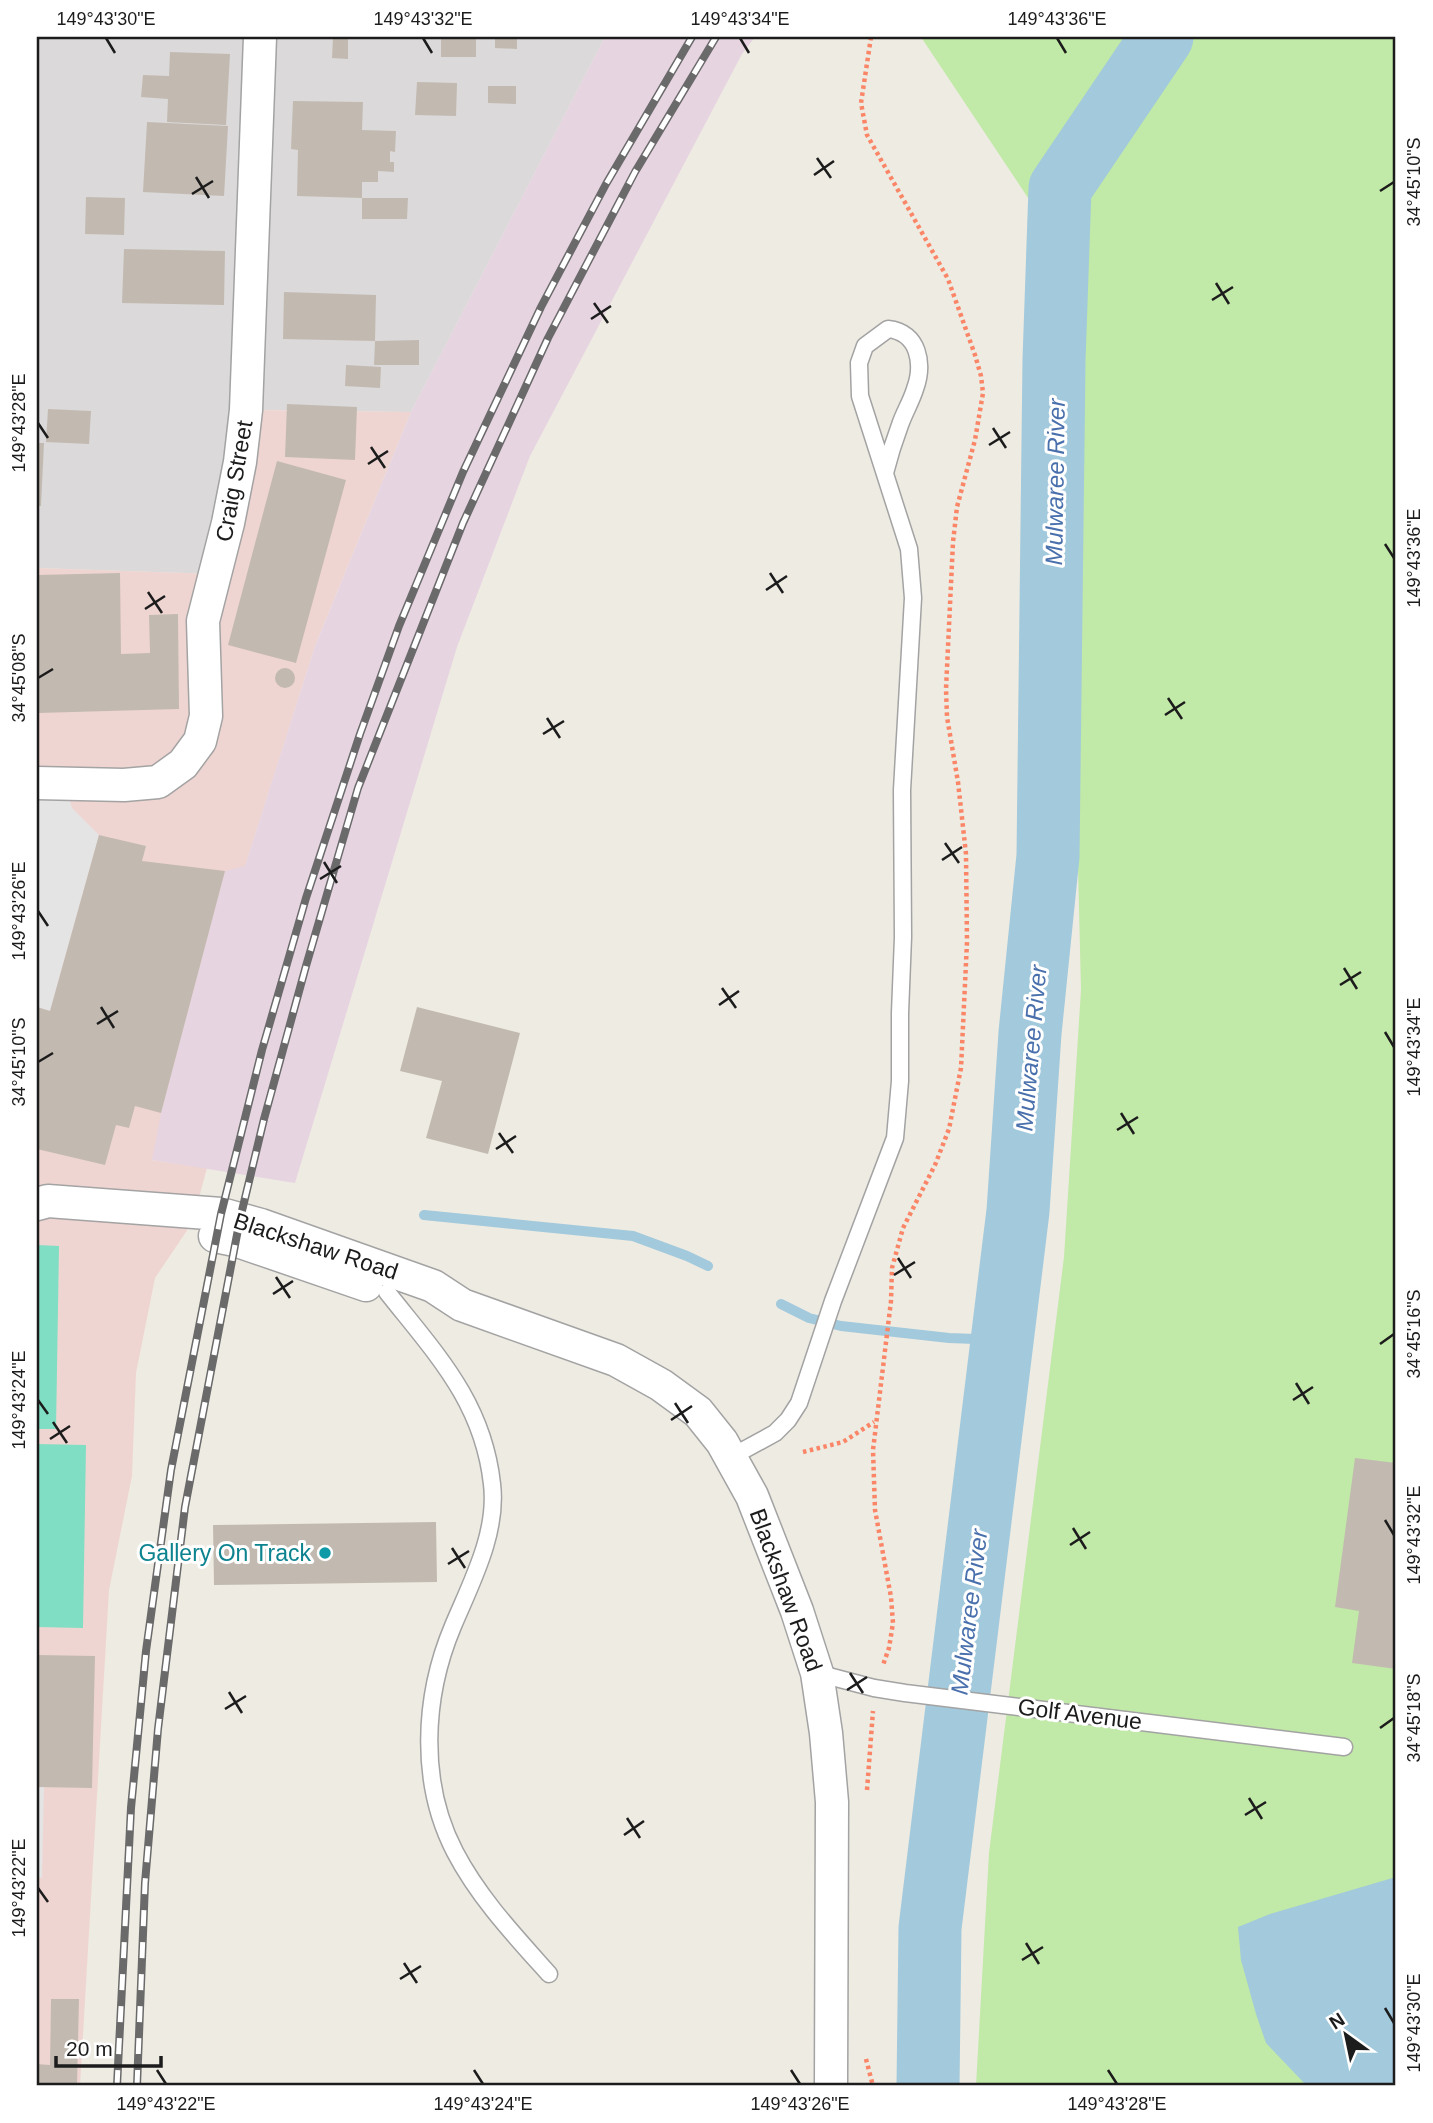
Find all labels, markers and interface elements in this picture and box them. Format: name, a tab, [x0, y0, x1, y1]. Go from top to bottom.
text: 149°43'30"E	[56, 9, 156, 29]
text: 149°43'32"E	[373, 9, 473, 29]
text: 149°43'34"E	[690, 9, 790, 29]
text: 149°43'36"E	[1007, 9, 1107, 29]
text: 34°45'10"S	[1404, 137, 1424, 227]
text: 149°43'28"E	[9, 373, 29, 473]
water label: Mulwaree River	[1040, 397, 1070, 566]
street label: Craig Street	[211, 418, 258, 544]
text: 149°43'36"E	[1404, 508, 1424, 608]
text: 34°45'08"S	[9, 633, 29, 723]
text: 149°43'26"E	[9, 861, 29, 961]
water label: Mulwaree River	[1010, 963, 1052, 1132]
text: 149°43'34"E	[1404, 997, 1424, 1097]
text: 34°45'10"S	[9, 1017, 29, 1107]
street label: Blackshaw Road	[231, 1207, 401, 1285]
text: 34°45'16"S	[1404, 1289, 1424, 1379]
text: 149°43'24"E	[9, 1350, 29, 1450]
text: 149°43'32"E	[1404, 1485, 1424, 1585]
street label: Blackshaw Road	[744, 1505, 828, 1675]
water label: Mulwaree River	[945, 1527, 993, 1696]
place label: Gallery On Track	[138, 1540, 311, 1566]
marker: Gallery On Track	[317, 1545, 333, 1561]
text: 34°45'18"S	[1404, 1673, 1424, 1763]
street label: Golf Avenue	[1016, 1693, 1144, 1735]
text: 149°43'22"E	[9, 1838, 29, 1938]
text: 149°43'30"E	[1404, 1973, 1424, 2073]
north arrow	[1310, 2000, 1380, 2070]
text: N	[1326, 2009, 1348, 2034]
scale bar	[56, 2025, 161, 2069]
text: 20 m	[66, 2037, 113, 2060]
text: 149°43'22"E	[116, 2094, 216, 2114]
text: 149°43'24"E	[433, 2094, 533, 2114]
text: 149°43'26"E	[750, 2094, 850, 2114]
text: 149°43'28"E	[1067, 2094, 1167, 2114]

